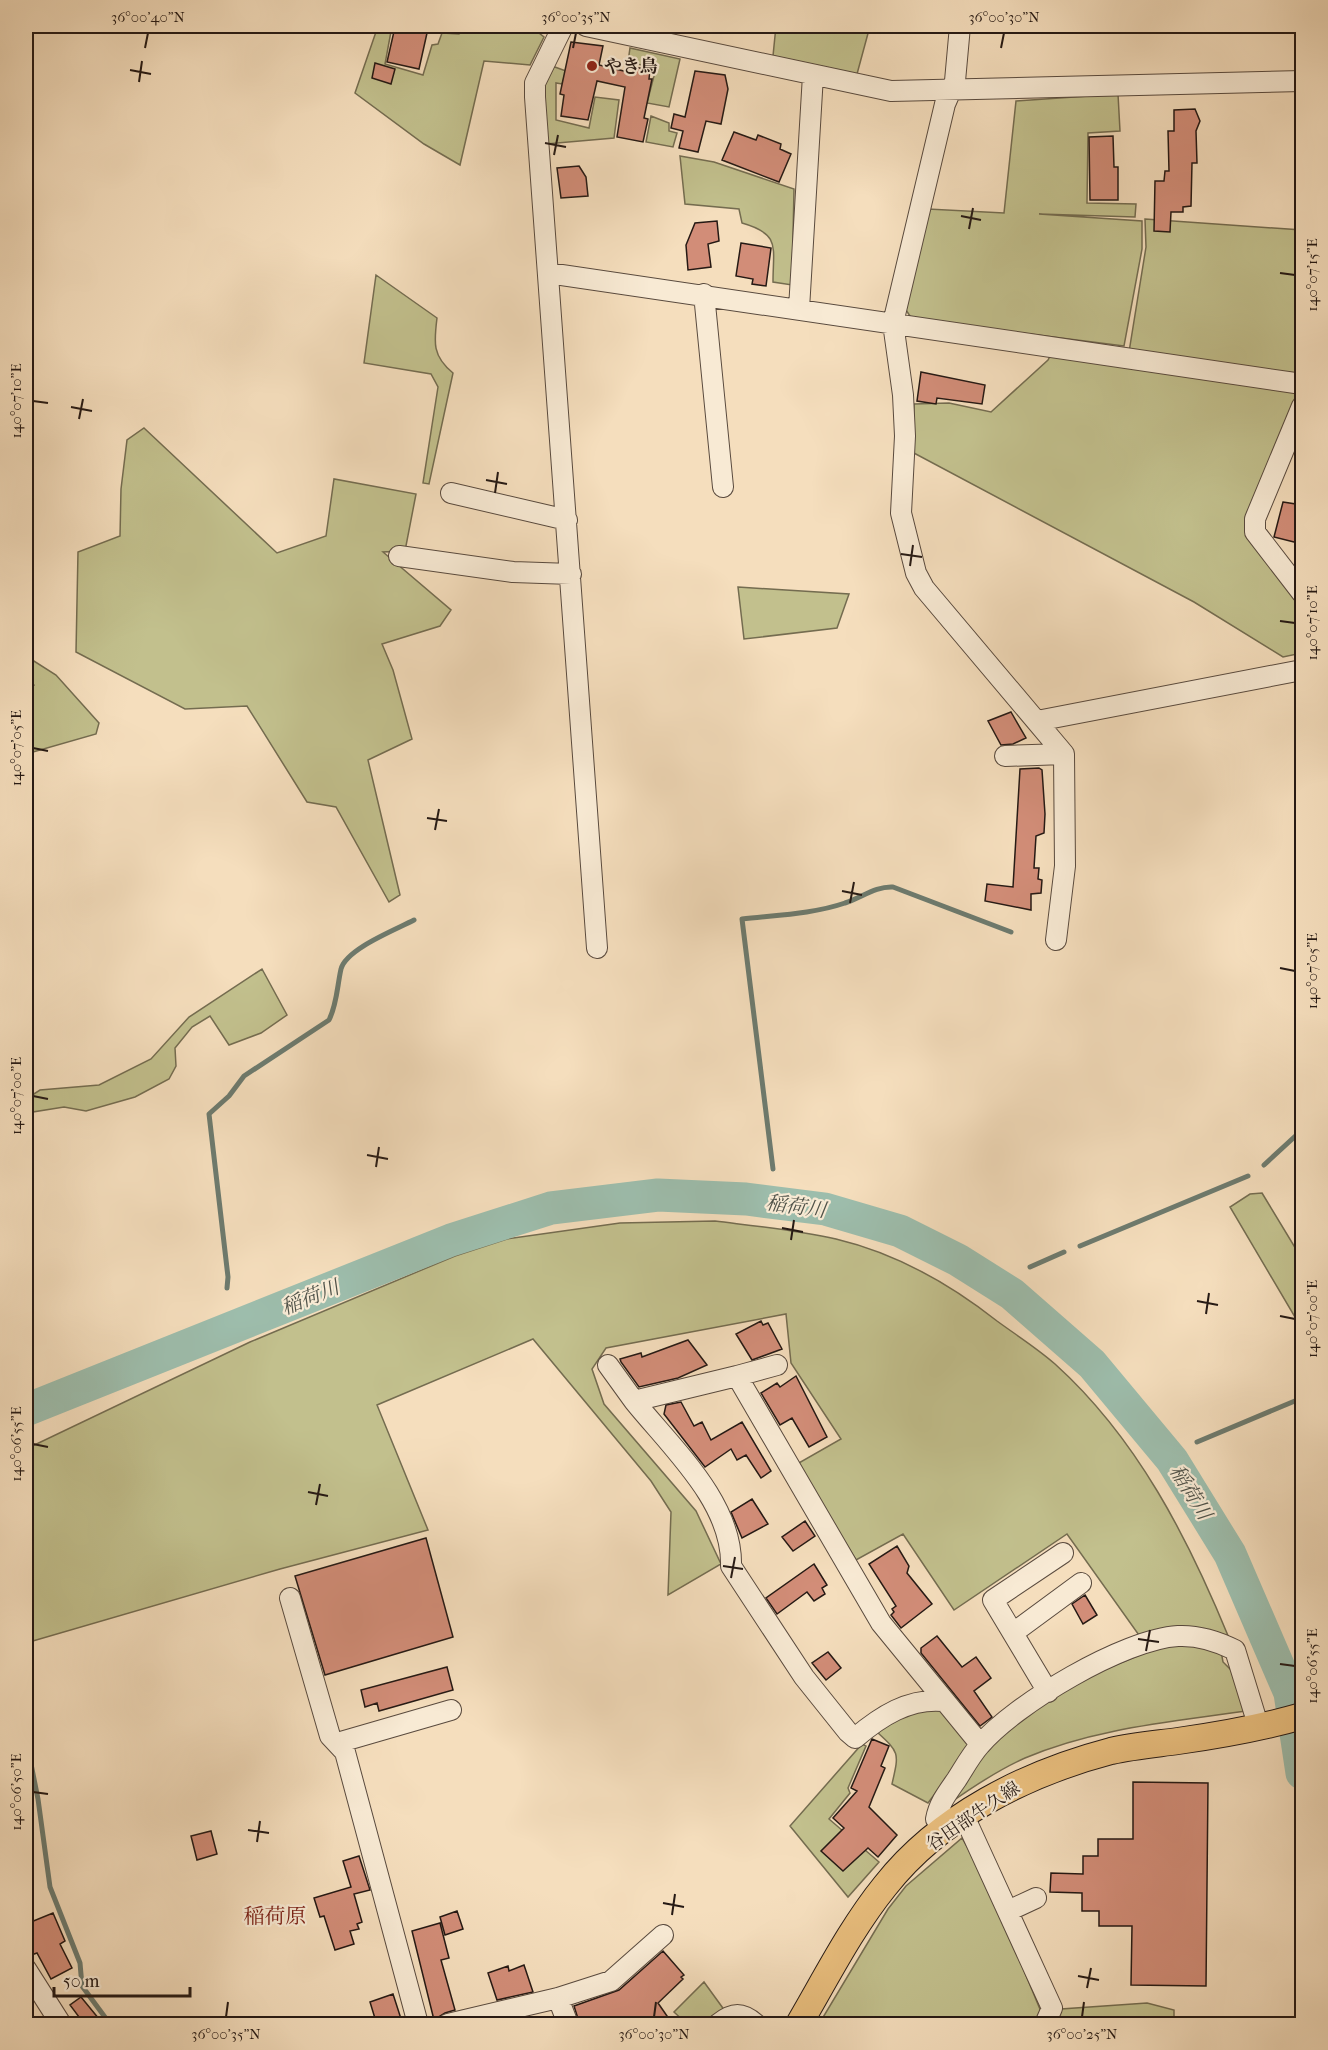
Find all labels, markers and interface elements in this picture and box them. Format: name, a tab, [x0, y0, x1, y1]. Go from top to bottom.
text: 36°00'40"N	[111, 8, 186, 26]
text: 36°00'35"N	[541, 8, 611, 26]
text: 36°00'30"N	[968, 8, 1040, 26]
place label: やき鳥	[604, 56, 658, 77]
marker: やき鳥	[585, 59, 599, 73]
text: 140°07'15"E	[1303, 238, 1321, 312]
text: 140°07'10"E	[7, 363, 25, 439]
text: 140°07'10"E	[1303, 585, 1321, 661]
text: 140°07'05"E	[7, 710, 25, 786]
text: 140°07'05"E	[1303, 933, 1321, 1009]
text: 140°07'00"E	[7, 1057, 25, 1135]
water label: 稲荷川	[765, 1191, 829, 1222]
water label: 稲荷川	[278, 1275, 344, 1319]
text: 140°07'00"E	[1303, 1280, 1321, 1358]
text: 140°06'55"E	[7, 1406, 25, 1482]
water label: 稲荷川	[1165, 1461, 1217, 1525]
text: 140°06'55"E	[1303, 1628, 1321, 1704]
text: 140°06'50"E	[7, 1753, 25, 1831]
street label: 谷田部牛久線	[923, 1778, 1024, 1855]
district label: 稲荷原	[244, 1904, 307, 1928]
scale bar	[54, 1960, 190, 1998]
text: 50 m	[63, 1971, 100, 1992]
text: 36°00'35"N	[191, 2025, 261, 2043]
text: 36°00'30"N	[618, 2025, 690, 2043]
text: 36°00'25"N	[1047, 2025, 1118, 2043]

